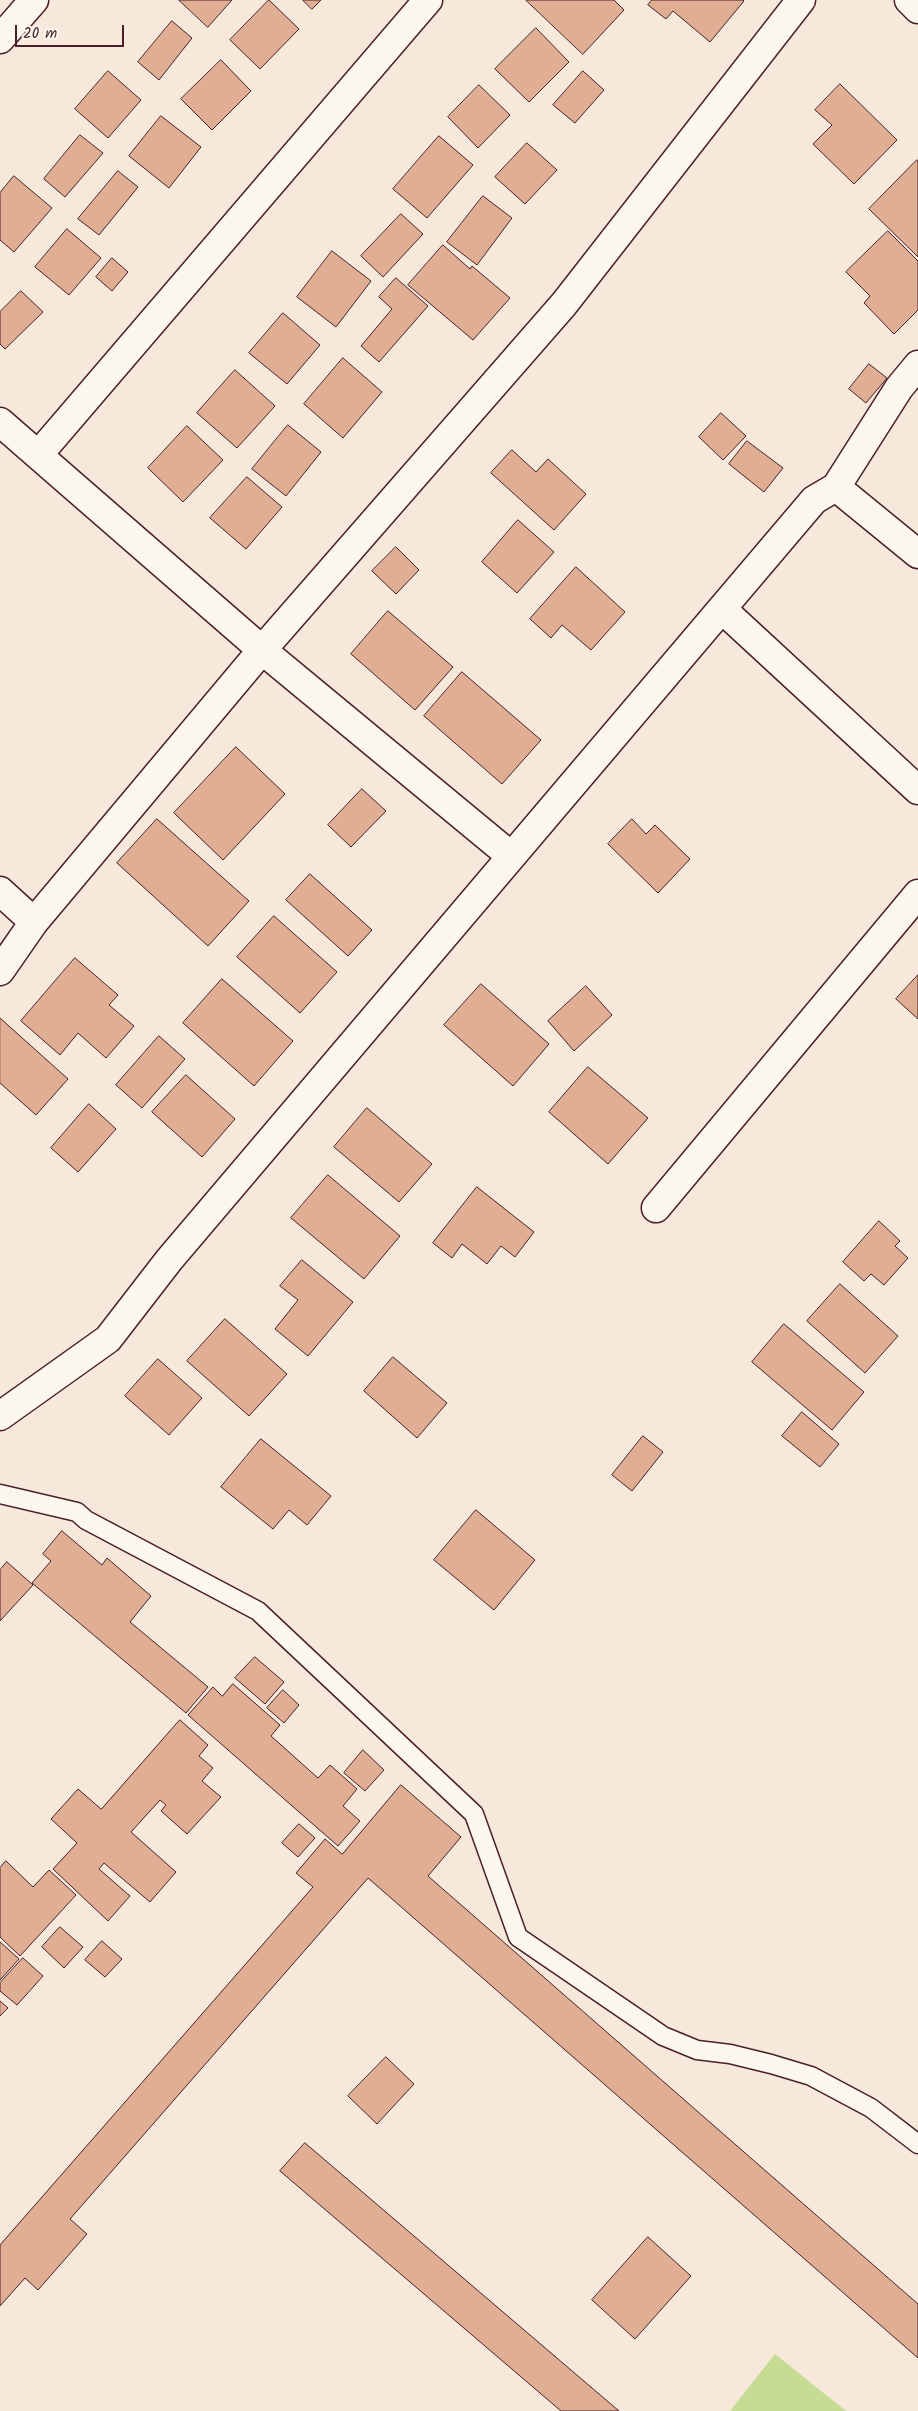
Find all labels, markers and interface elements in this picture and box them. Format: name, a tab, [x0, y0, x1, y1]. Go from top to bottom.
scale bar	[18, 15, 126, 47]
text: 20 m	[23, 22, 57, 46]

